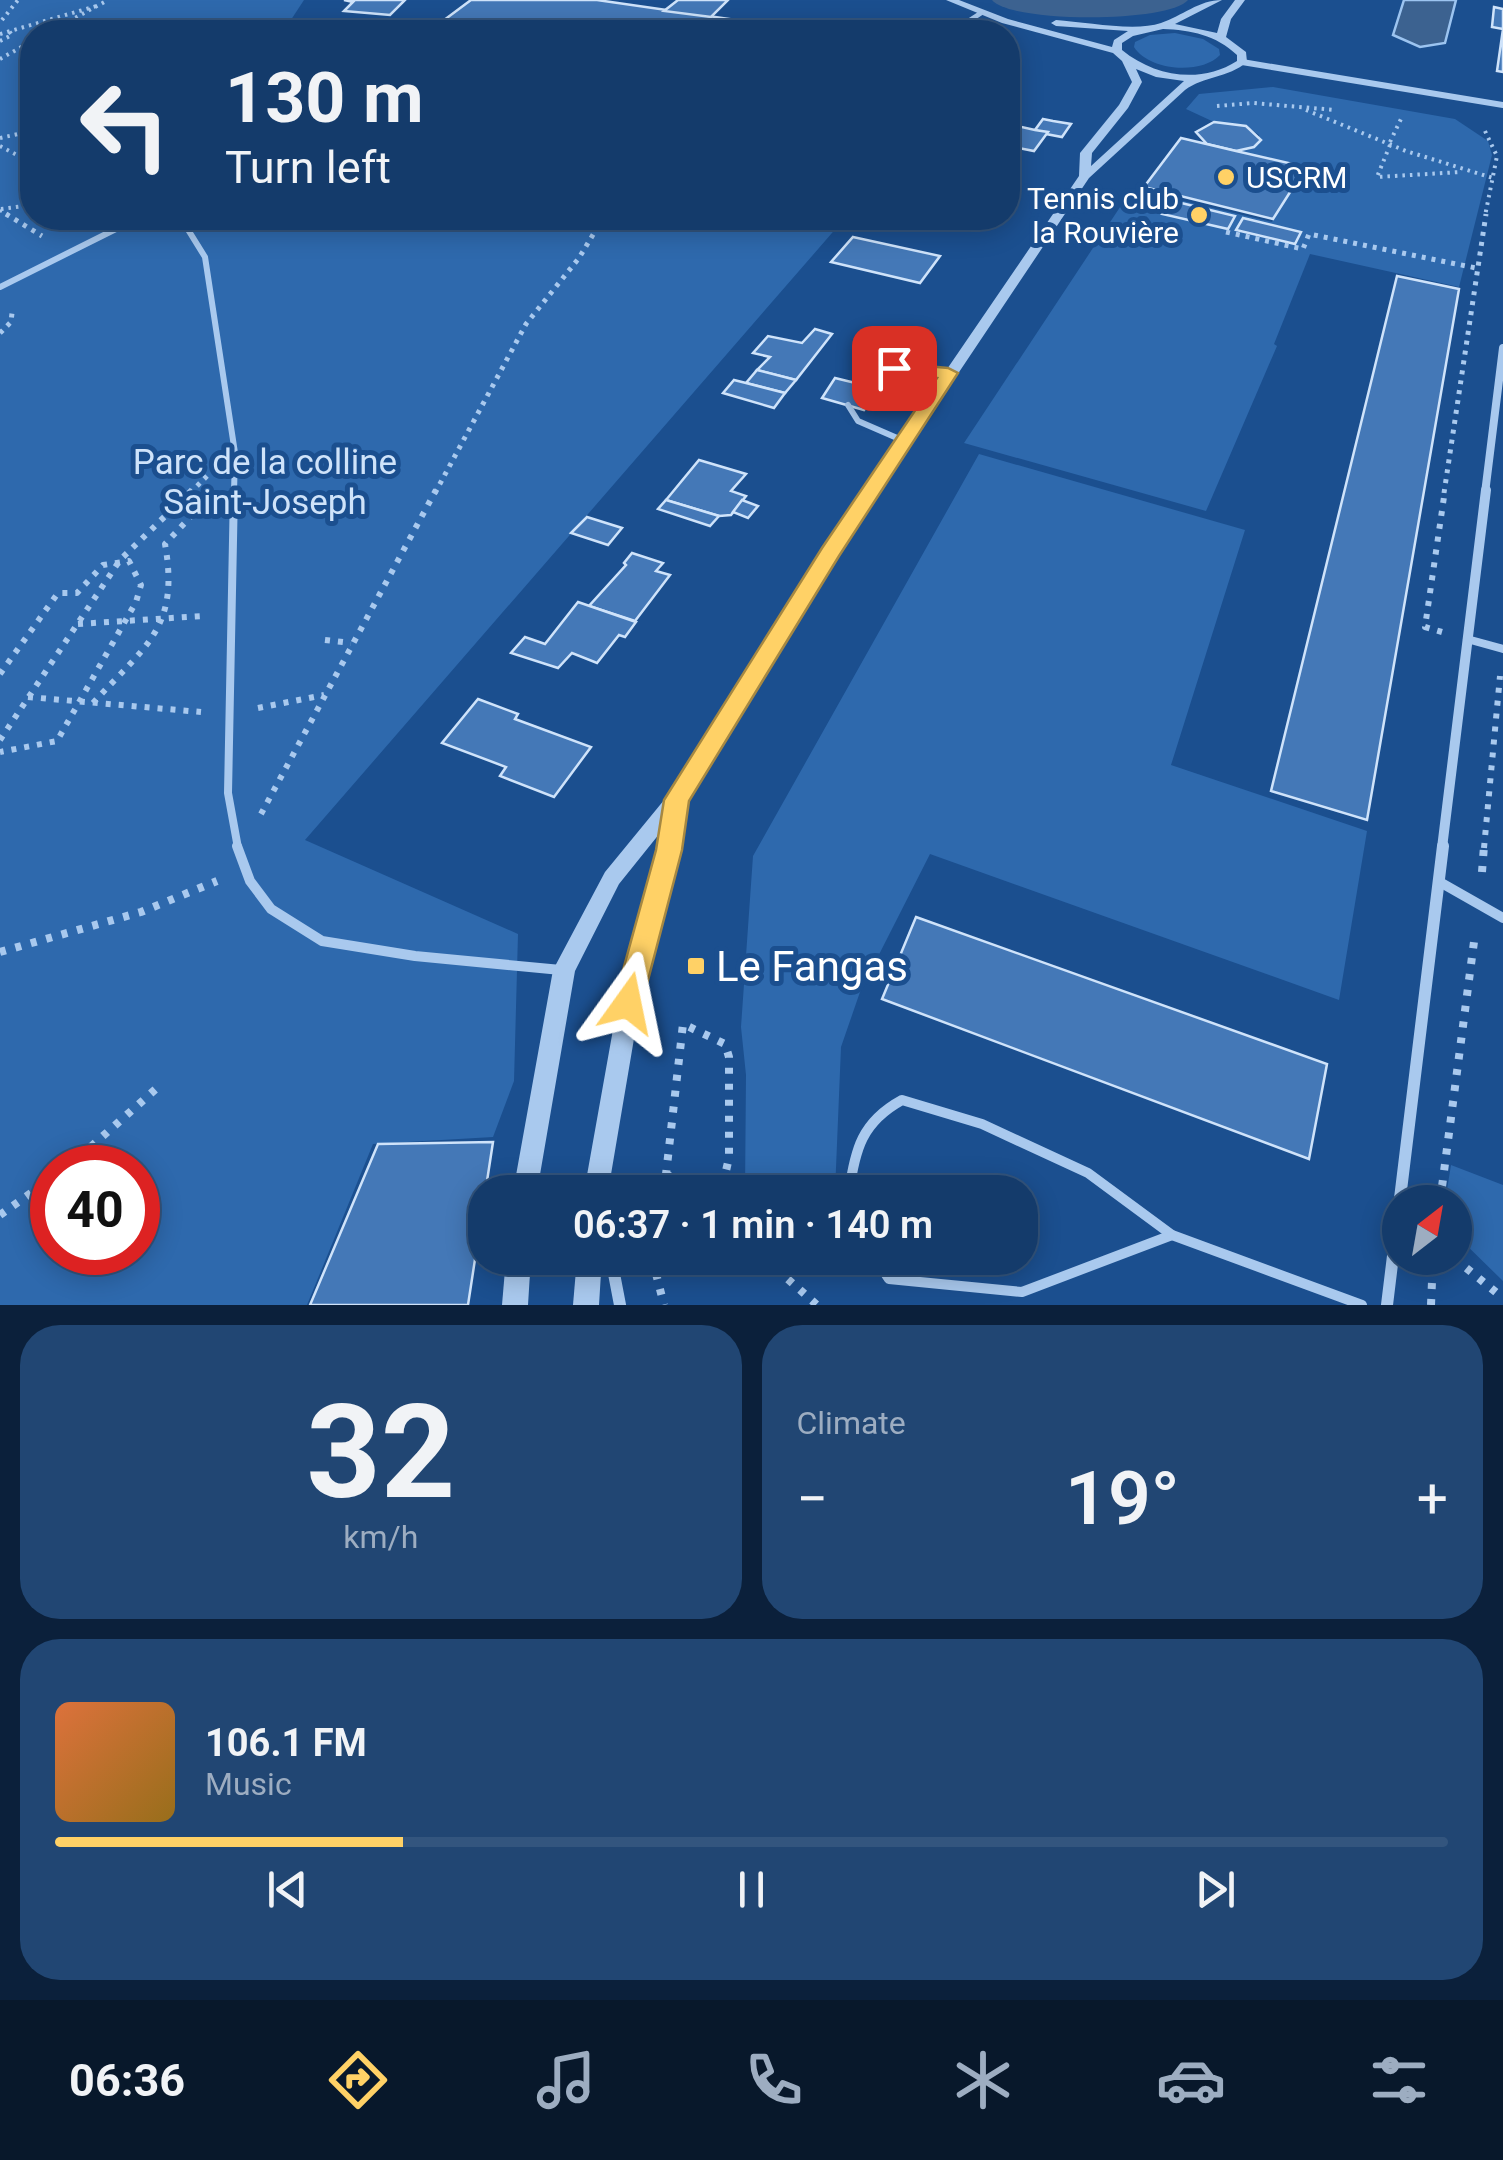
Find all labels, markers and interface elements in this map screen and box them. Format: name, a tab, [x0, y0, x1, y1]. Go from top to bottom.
text: 130 m	[225, 57, 424, 139]
icon: left	[60, 60, 190, 190]
text: Turn left	[225, 141, 391, 194]
place label: USCRM	[1246, 160, 1347, 195]
marker: USCRM	[1215, 166, 1237, 188]
place label: Tennis club la Rouvière	[1027, 181, 1179, 250]
marker: Tennis club la Rouvière	[1188, 204, 1210, 226]
pin	[852, 326, 937, 411]
icon: arrive	[867, 341, 922, 396]
park label: Parc de la colline Saint-Joseph	[133, 442, 397, 523]
place label: Le Fangas	[716, 942, 908, 991]
position arrow	[576, 951, 680, 1055]
marker: Le Fangas	[685, 955, 707, 977]
speed limit sign: 40	[30, 1145, 160, 1275]
north arrow	[1382, 1185, 1472, 1275]
map controls	[1382, 1185, 1472, 1275]
text: 06:37 · 1 min · 140 m	[573, 1203, 933, 1247]
text: 32	[306, 1376, 455, 1529]
text: Climate	[797, 1404, 906, 1442]
text: 19°	[1065, 1454, 1180, 1542]
text: −	[797, 1467, 828, 1531]
text: +	[1417, 1467, 1448, 1531]
text: km/h	[343, 1518, 418, 1556]
text: 106.1 FM	[205, 1721, 367, 1765]
text: Music	[205, 1765, 292, 1803]
icon: previous	[260, 1862, 315, 1917]
icon: pause	[724, 1862, 779, 1917]
icon: next	[1188, 1862, 1243, 1917]
icon: directions	[323, 2045, 393, 2115]
icon: music	[531, 2045, 601, 2115]
icon: phone	[739, 2045, 809, 2115]
icon: climate	[948, 2045, 1018, 2115]
icon: car	[1156, 2045, 1226, 2115]
icon: filters	[1364, 2045, 1434, 2115]
text: 06:36	[69, 2054, 185, 2107]

